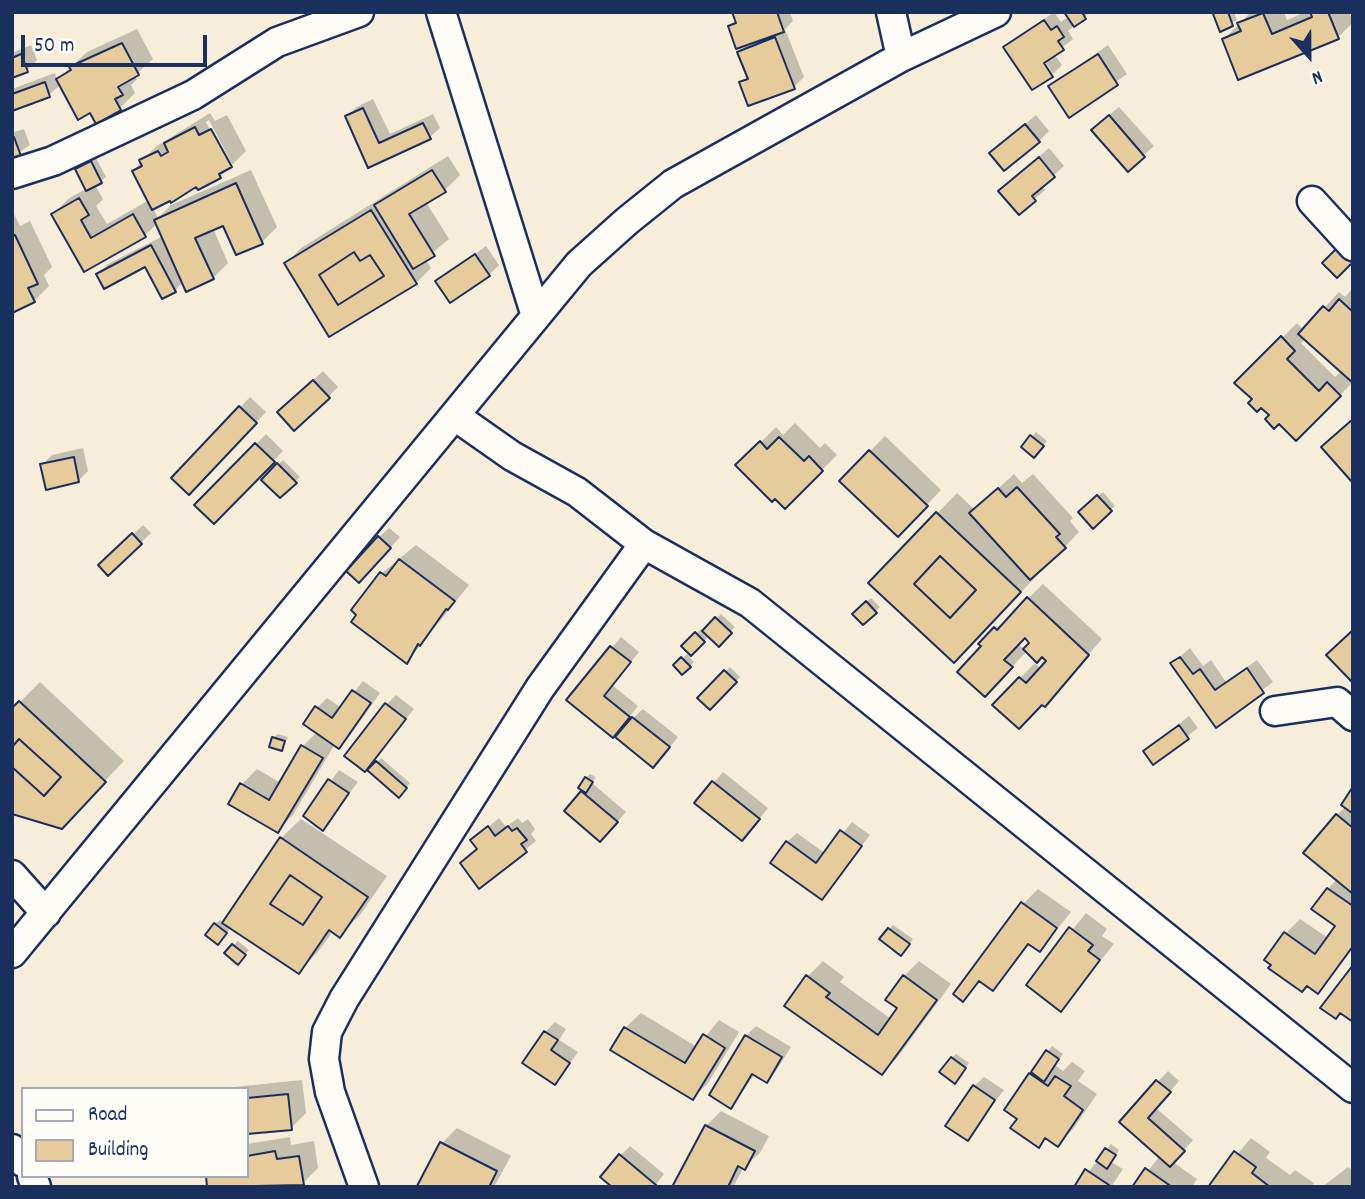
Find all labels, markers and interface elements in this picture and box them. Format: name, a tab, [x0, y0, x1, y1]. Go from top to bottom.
scale bar	[24, 21, 210, 65]
north arrow	[1274, 21, 1344, 91]
text: 50 m	[34, 32, 74, 62]
text: N	[1307, 62, 1326, 90]
legend	[21, 1087, 248, 1178]
text: Road	[88, 1101, 127, 1131]
text: Building	[88, 1136, 148, 1166]

